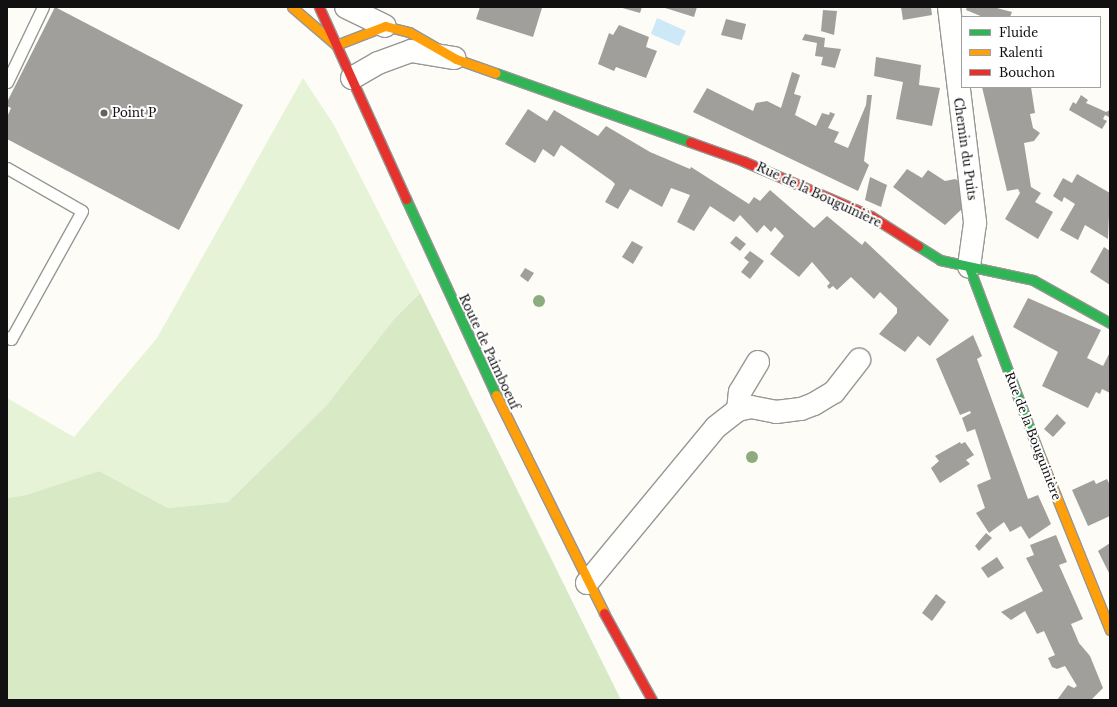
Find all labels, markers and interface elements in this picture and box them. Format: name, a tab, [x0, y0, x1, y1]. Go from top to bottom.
legend	[961, 16, 1101, 88]
text: Fluide	[999, 25, 1038, 40]
text: Ralenti	[999, 45, 1043, 60]
text: Bouchon	[999, 65, 1055, 80]
street label: Chemin du Puits	[951, 97, 979, 201]
place label: Point P	[112, 106, 156, 120]
marker: Point P	[99, 108, 109, 118]
street label: Rue de la Bouguinière	[754, 160, 884, 230]
street label: Route de Paimboeuf	[456, 292, 522, 412]
street label: Rue de la Bouguinière	[1002, 370, 1064, 502]

